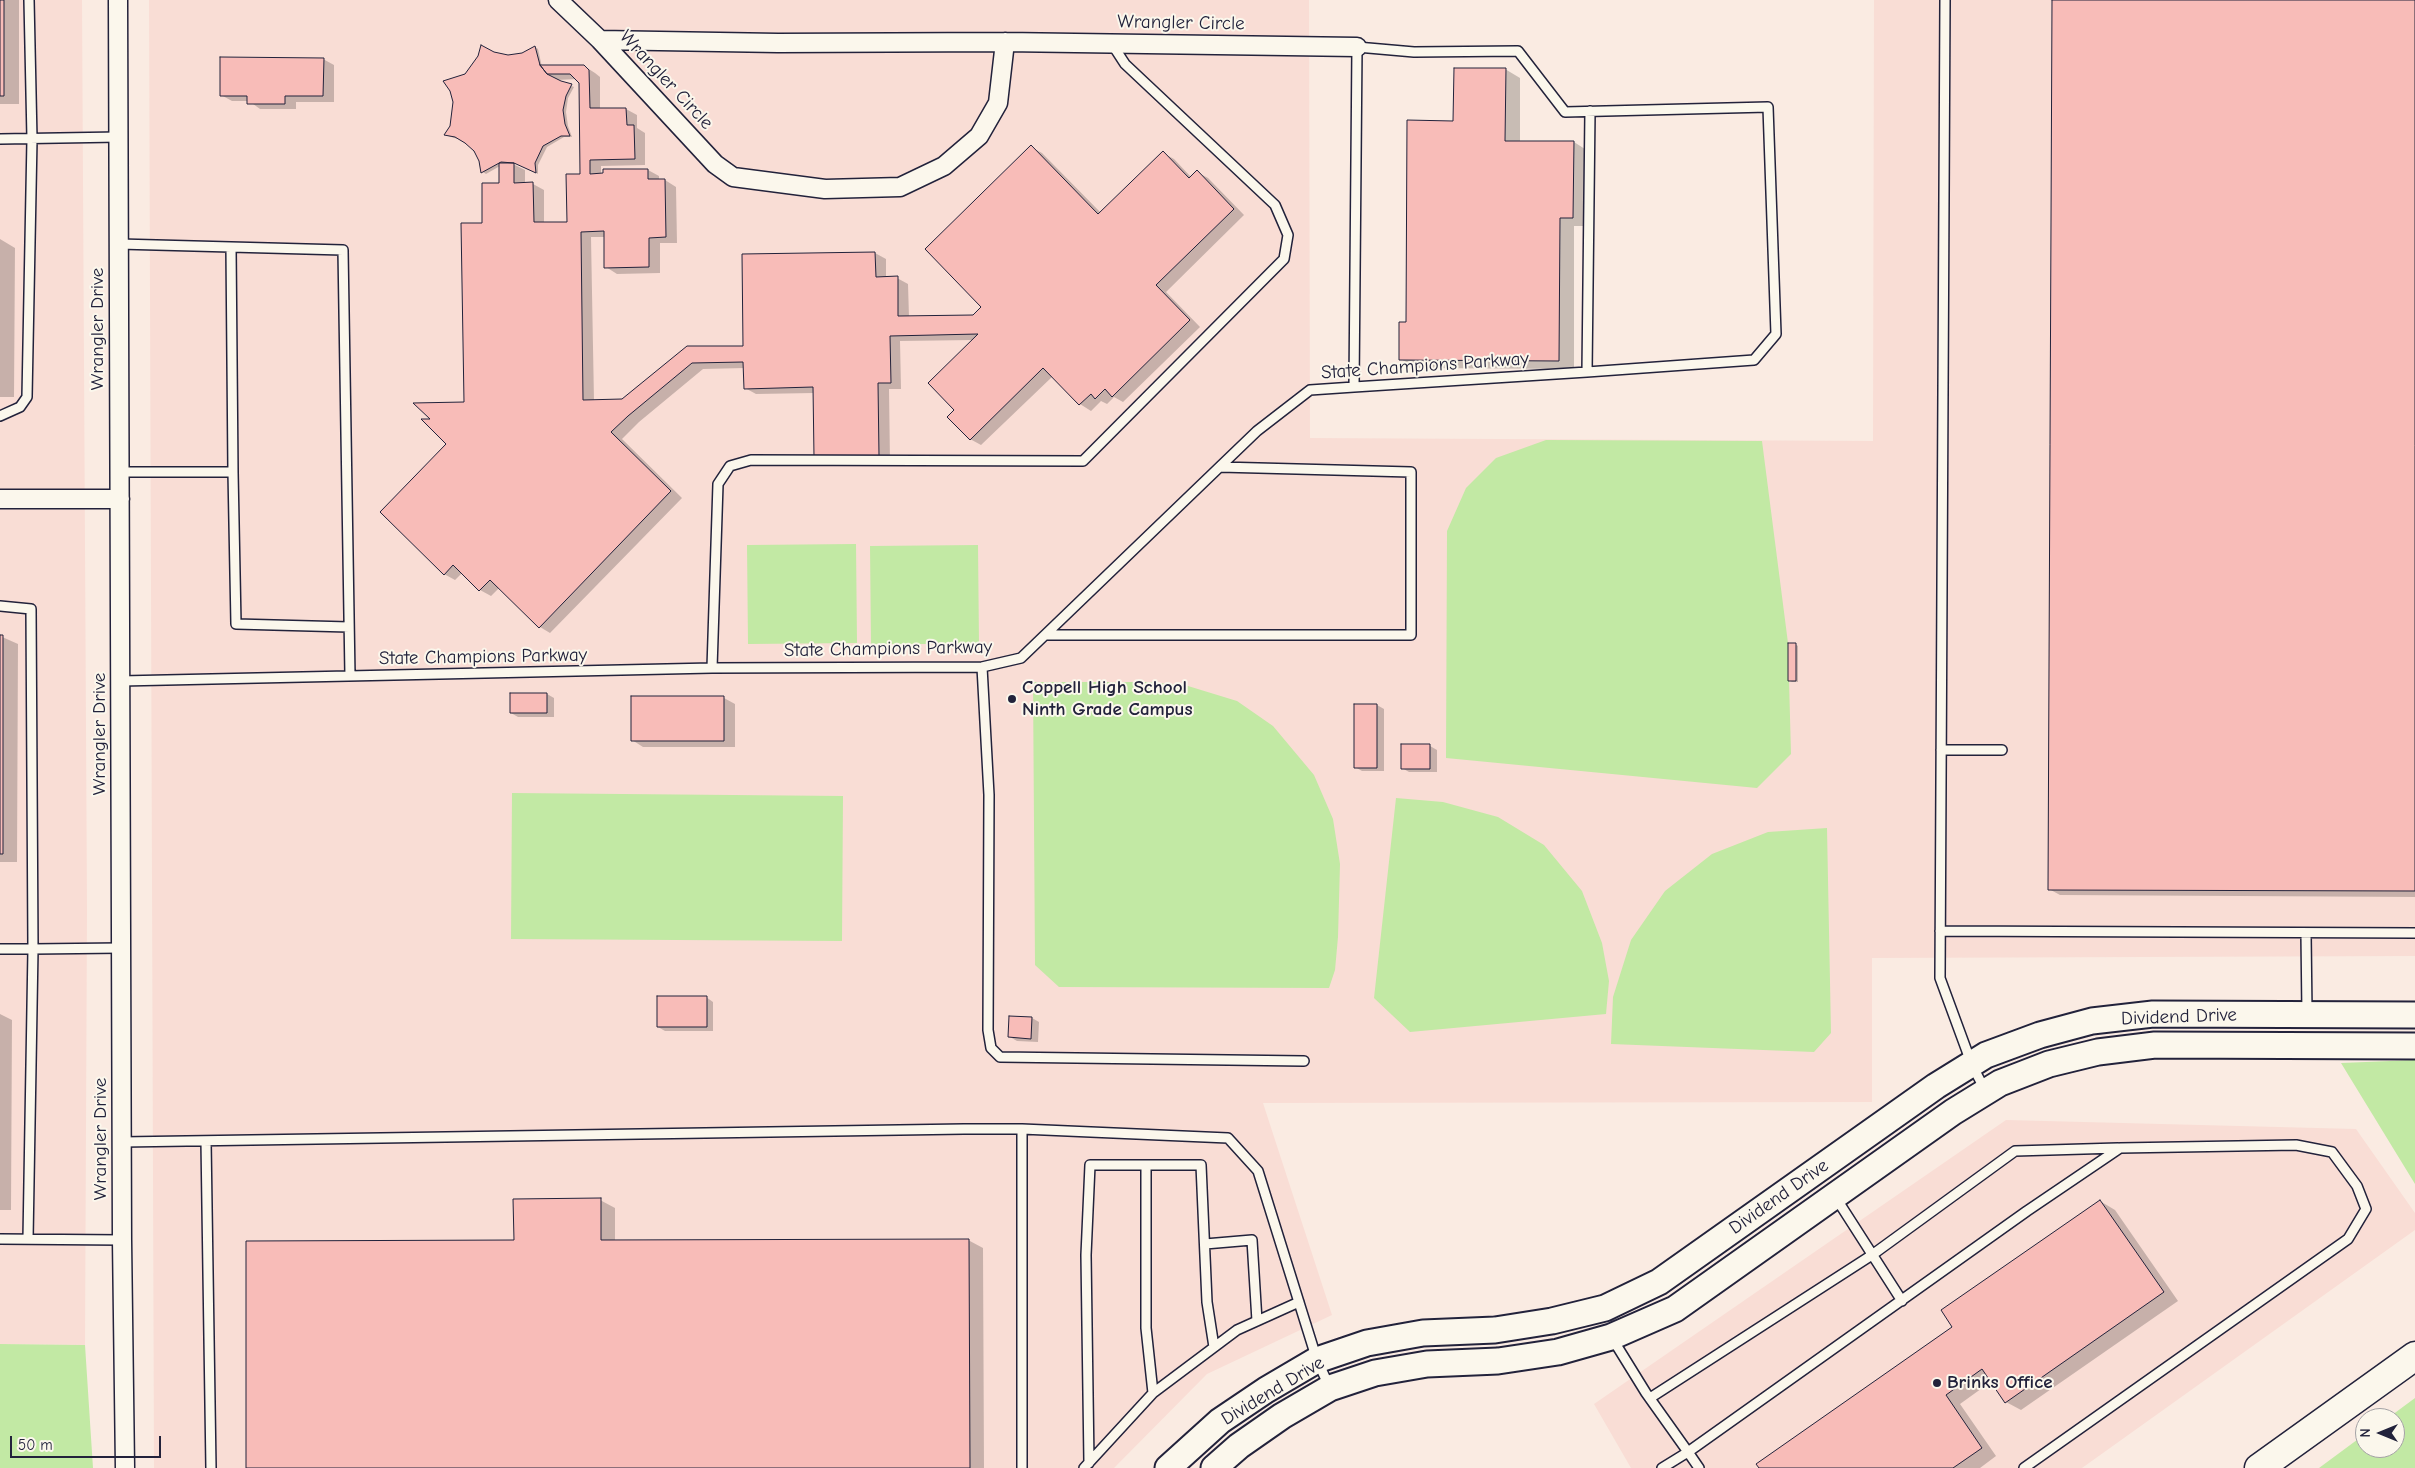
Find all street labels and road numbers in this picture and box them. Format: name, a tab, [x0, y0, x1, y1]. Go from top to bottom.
street label: Wrangler Circle	[1117, 10, 1245, 36]
street label: Wrangler Circle	[614, 26, 718, 134]
street label: Wrangler Drive	[87, 268, 109, 390]
street label: State Champions Parkway	[1320, 347, 1530, 385]
street label: State Champions Parkway	[784, 636, 992, 662]
street label: State Champions Parkway	[379, 644, 587, 670]
street label: Wrangler Drive	[89, 673, 111, 795]
street label: Dividend Drive	[2121, 1004, 2237, 1030]
street label: Wrangler Drive	[90, 1078, 112, 1200]
street label: Dividend Drive	[1725, 1154, 1833, 1240]
street label: Dividend Drive	[1217, 1351, 1329, 1431]

